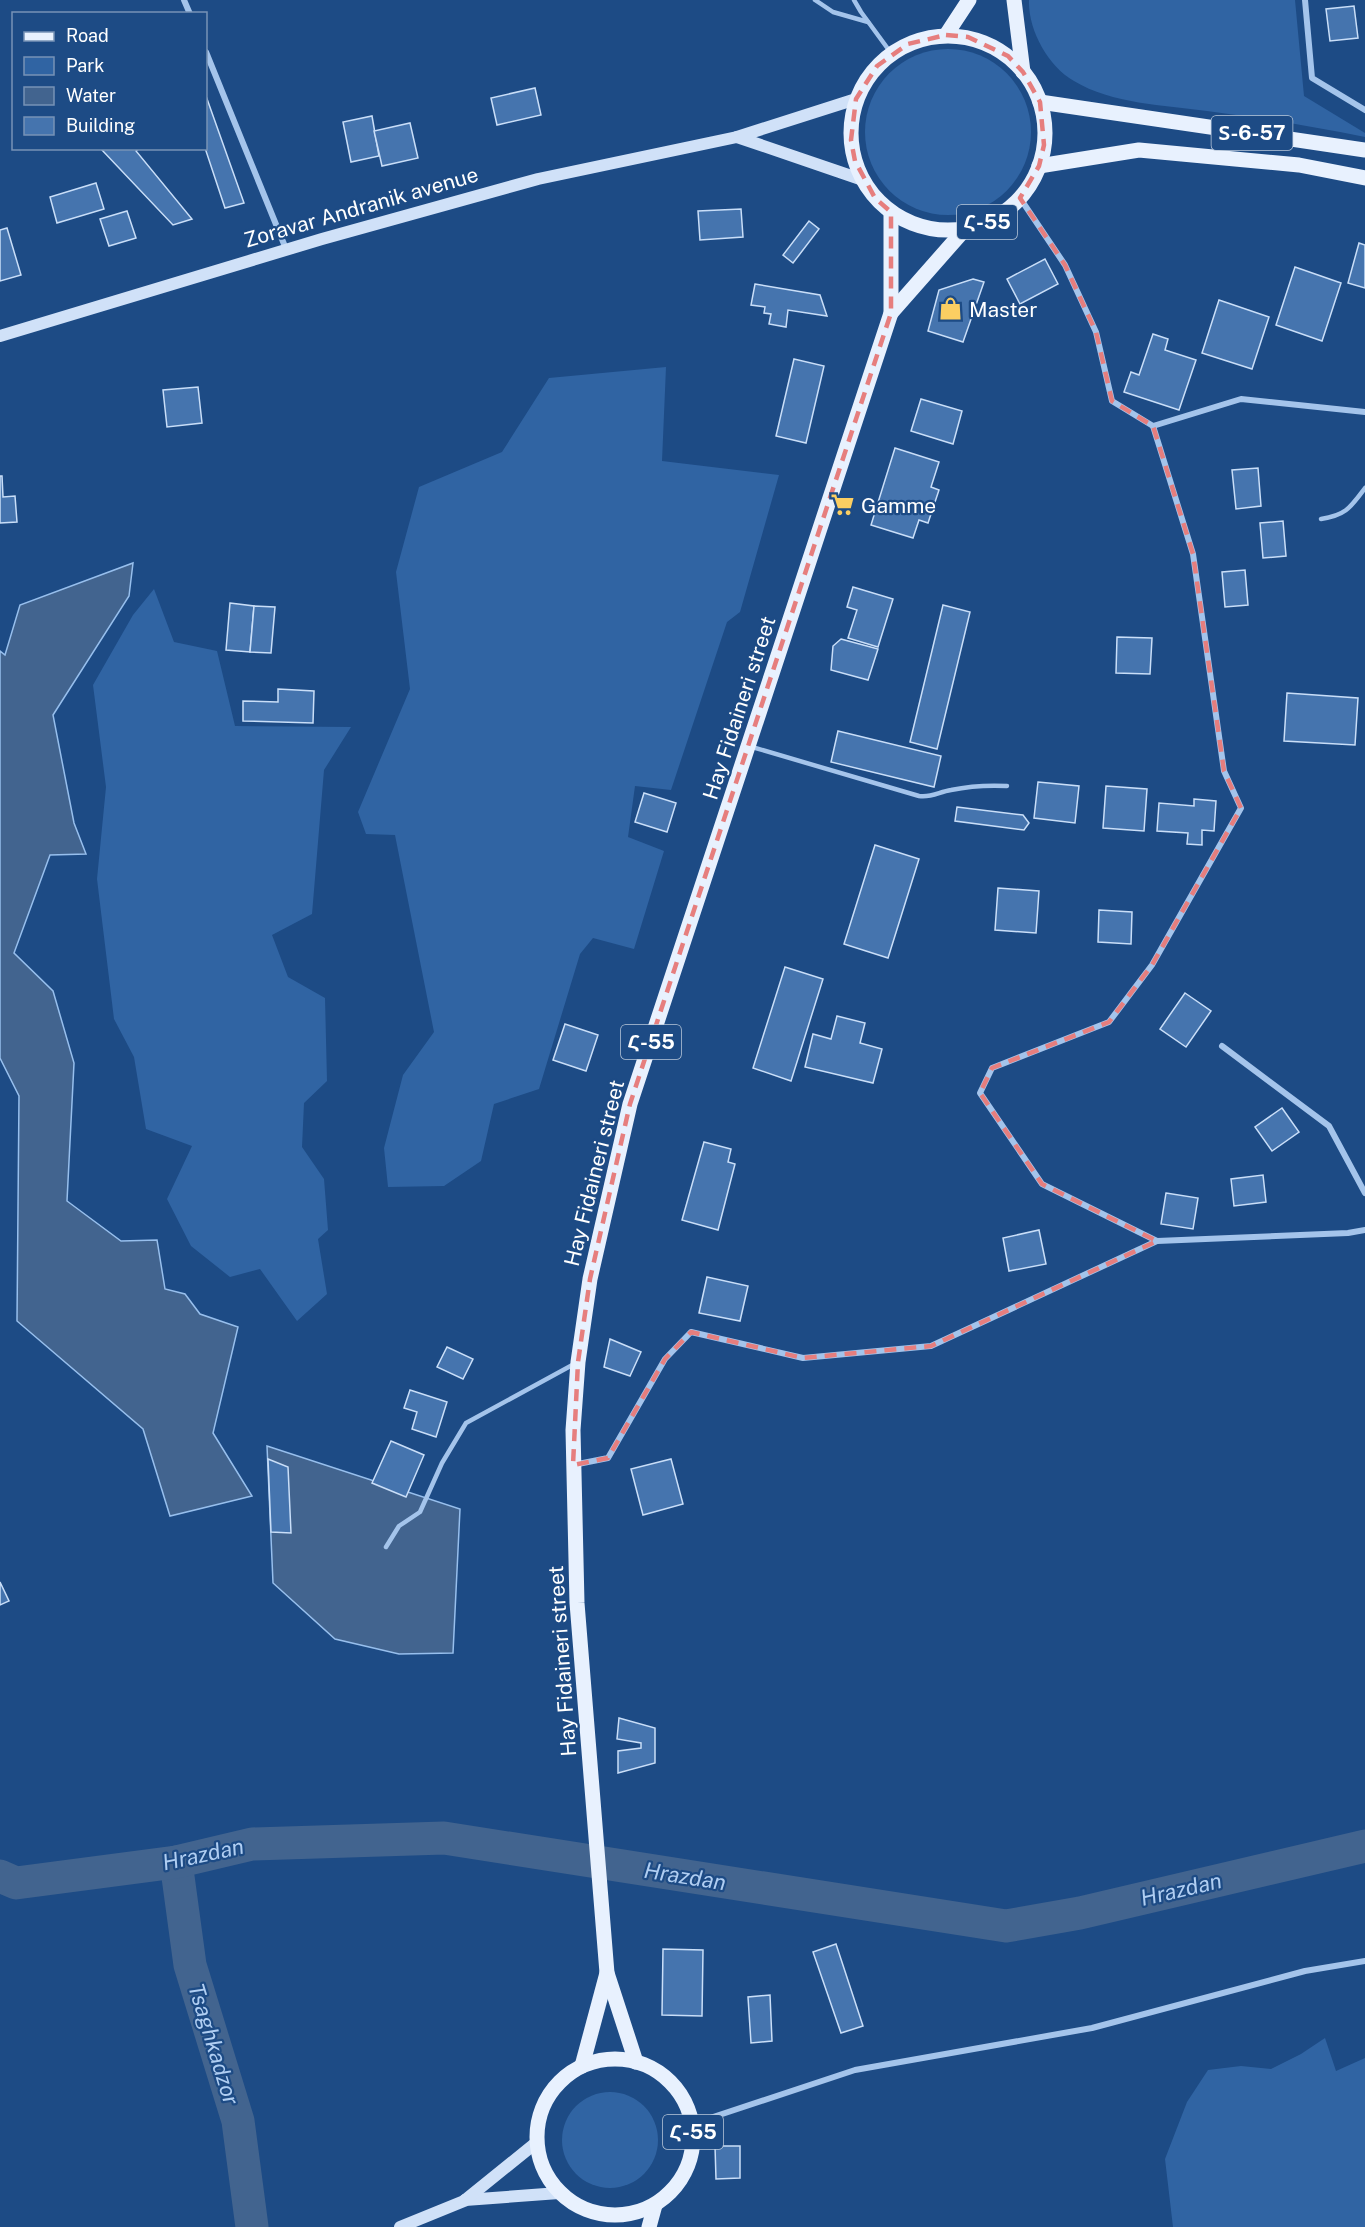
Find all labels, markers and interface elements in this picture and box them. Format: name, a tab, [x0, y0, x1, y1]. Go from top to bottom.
legend	[12, 12, 207, 150]
text: Road	[66, 25, 109, 46]
text: Park	[66, 55, 104, 76]
text: Water	[66, 85, 116, 106]
text: Building	[66, 115, 135, 136]
road number: Տ-6-57	[1212, 116, 1292, 150]
street label: Zoravar Andranik avenue	[241, 162, 481, 252]
road number: Հ-55	[957, 205, 1017, 239]
shop icon: Master	[938, 296, 964, 322]
place label: Master	[969, 297, 1037, 322]
supermarket icon: Gamme	[830, 492, 856, 518]
place label: Gamme	[861, 493, 936, 518]
street label: Hay Fidaineri street	[698, 613, 780, 803]
road number: Հ-55	[621, 1025, 681, 1059]
street label: Hay Fidaineri street	[559, 1077, 629, 1269]
street label: Hay Fidaineri street	[543, 1565, 581, 1757]
water label: Hrazdan	[160, 1833, 246, 1875]
water label: Hrazdan	[642, 1857, 728, 1895]
water label: Hrazdan	[1138, 1867, 1224, 1911]
water label: Tsaghkadzor	[183, 1980, 245, 2108]
road number: Հ-55	[663, 2115, 723, 2149]

